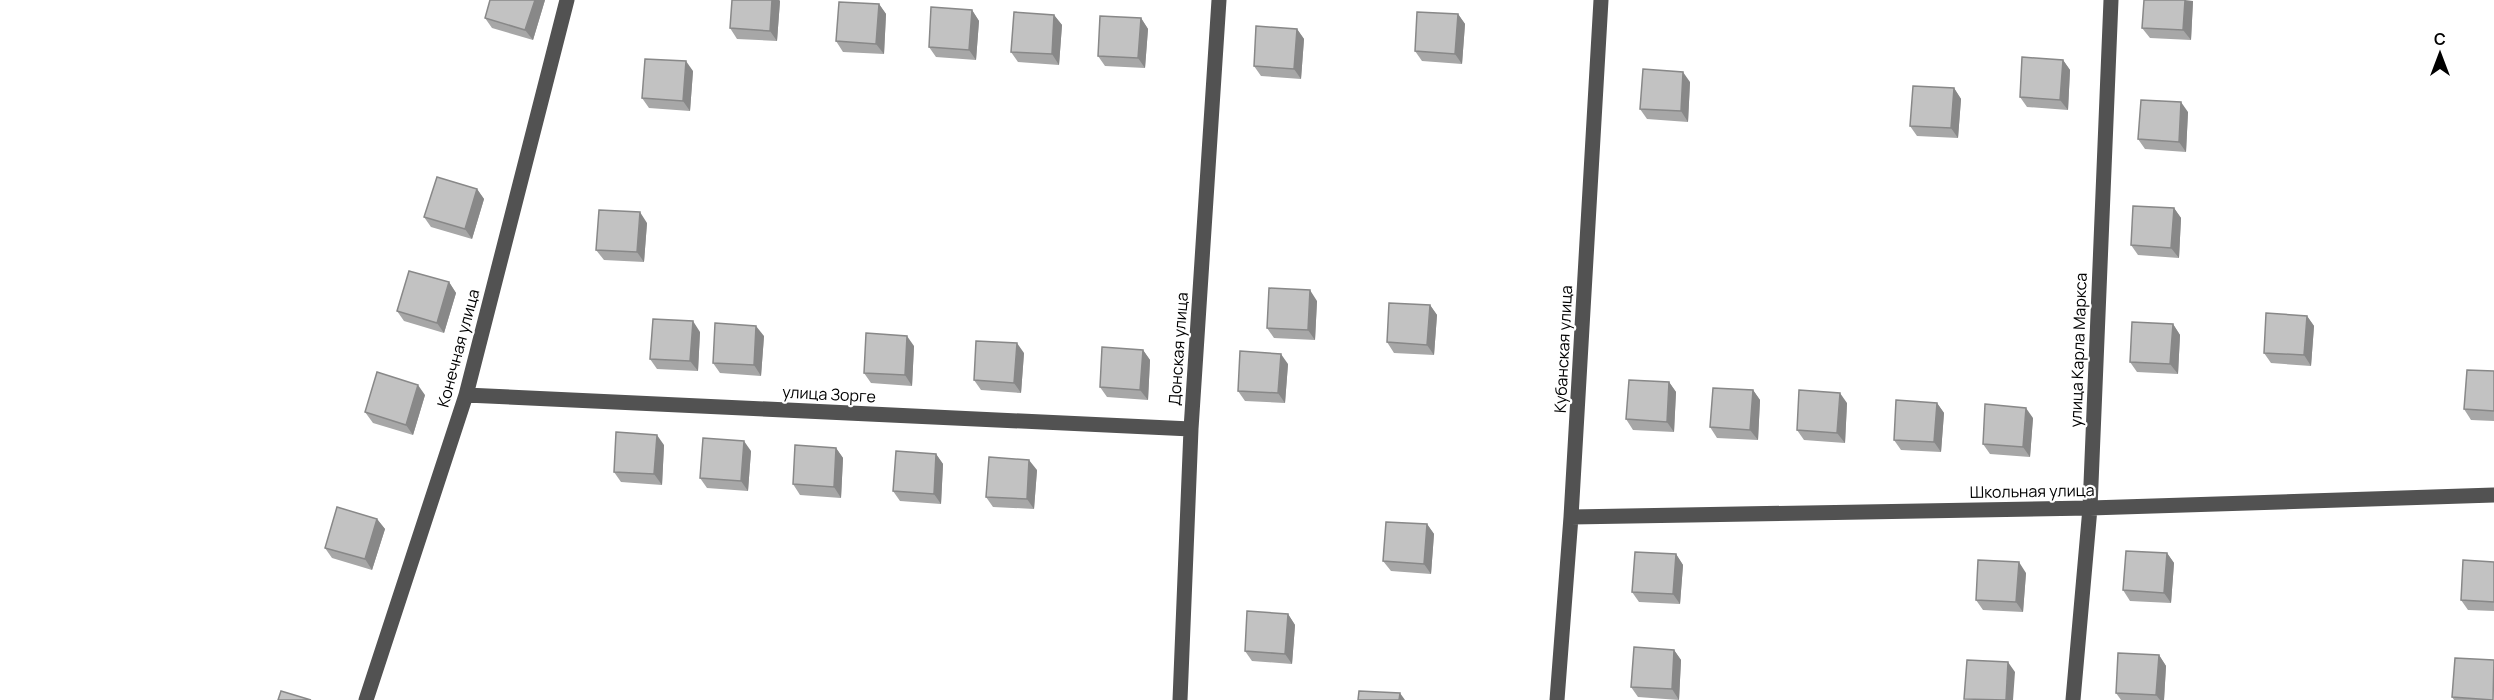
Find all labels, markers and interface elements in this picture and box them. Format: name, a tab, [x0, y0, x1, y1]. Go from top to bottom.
north arrow	[2410, 24, 2470, 84]
text: С	[2434, 28, 2446, 50]
street label: улица Карла Маркса	[2064, 272, 2092, 428]
street label: Кубанская улица	[1549, 285, 1577, 413]
street label: Конечная улица	[432, 287, 484, 409]
street label: Донская улица	[1163, 292, 1193, 406]
street label: улица Зорге	[782, 381, 876, 407]
street label: Школьная улица	[1969, 479, 2095, 503]

